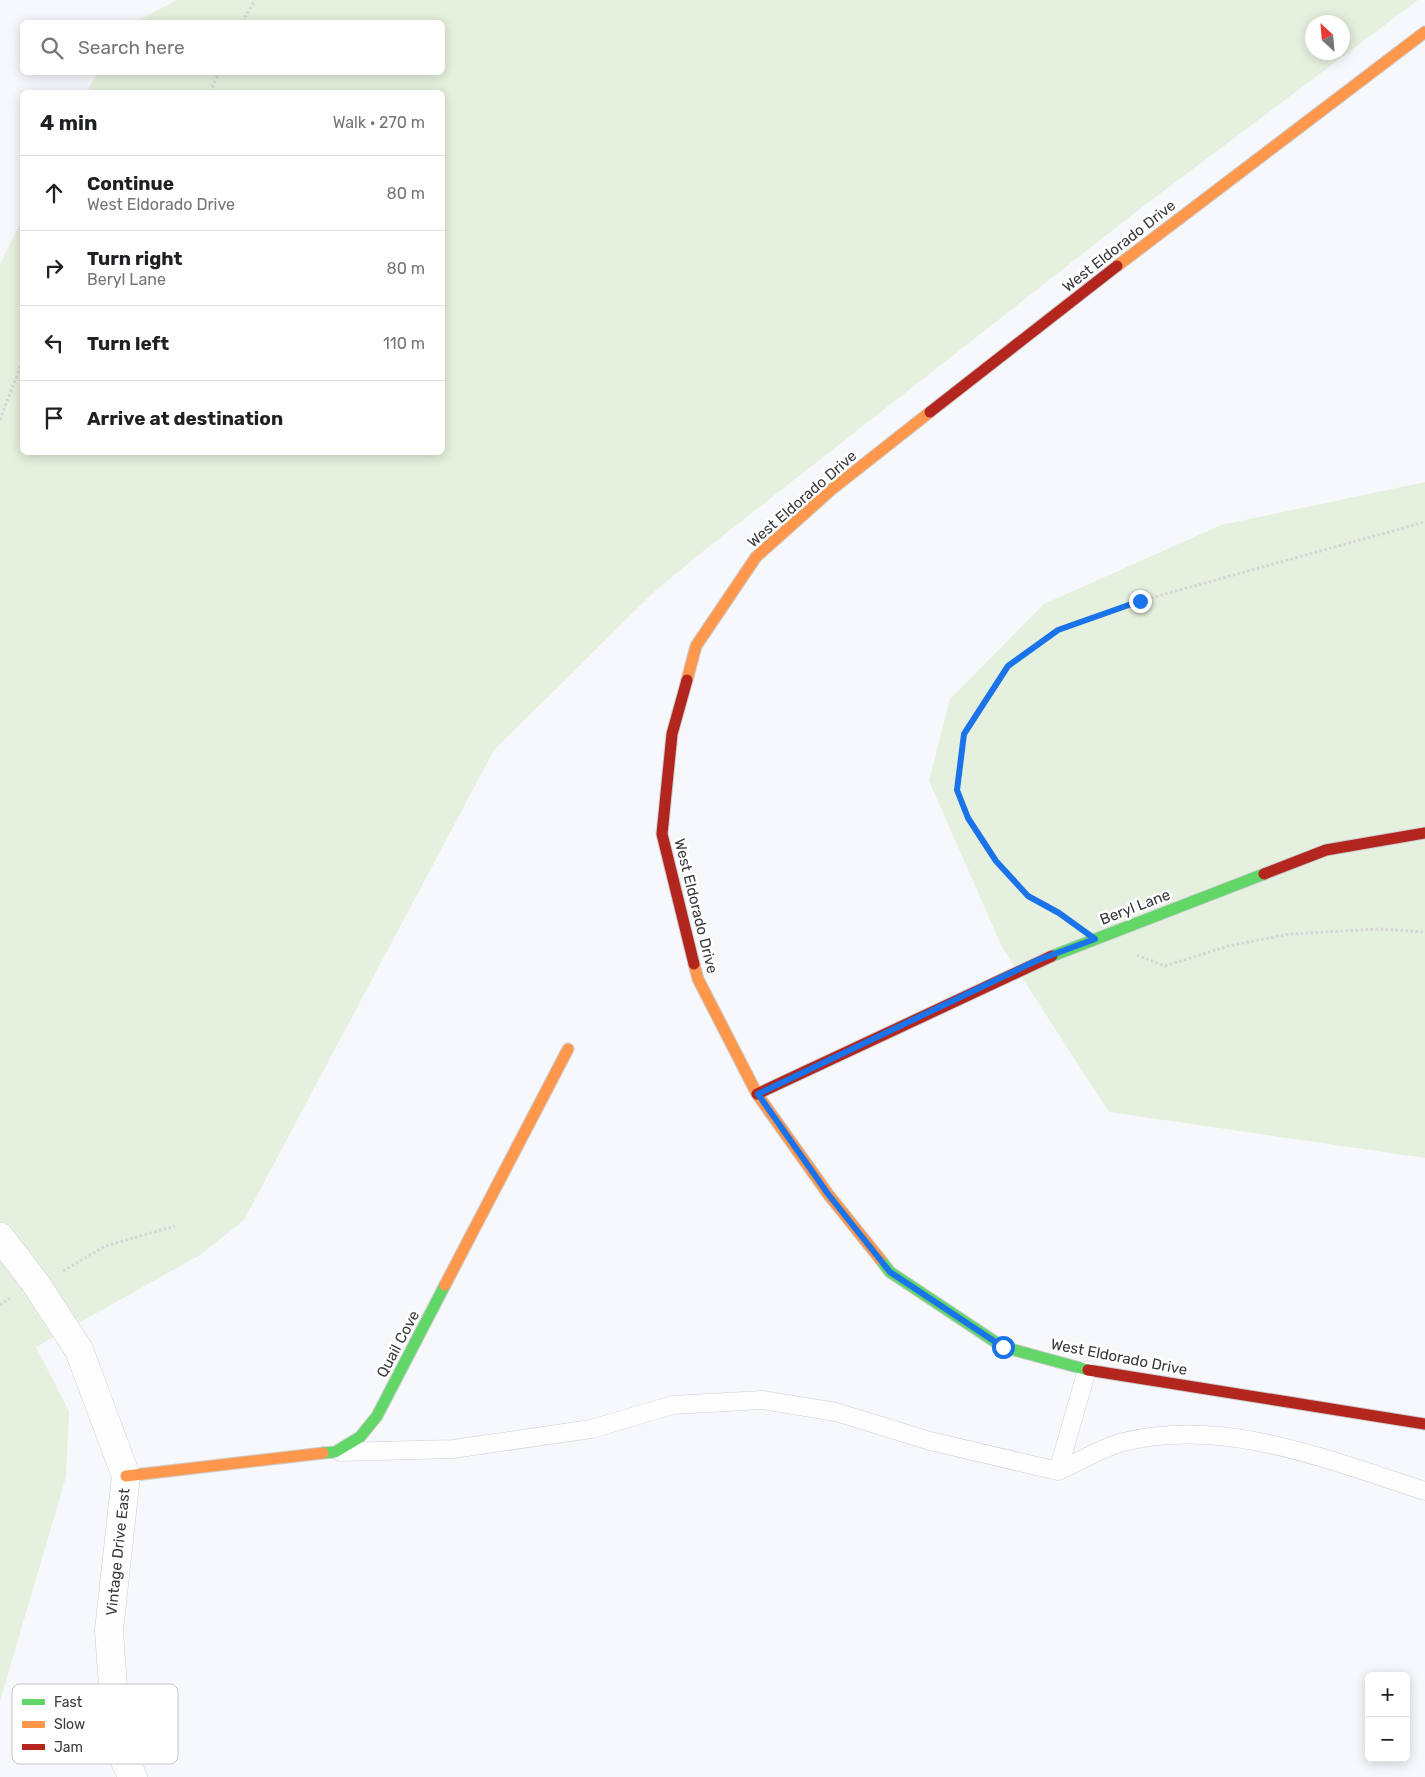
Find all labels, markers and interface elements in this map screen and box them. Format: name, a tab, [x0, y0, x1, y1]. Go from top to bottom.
north arrow	[1305, 15, 1350, 60]
search box	[20, 20, 445, 75]
icon: search	[38, 34, 66, 62]
text: Search here	[78, 36, 185, 59]
text: 4 min	[40, 110, 98, 135]
text: Walk · 270 m	[333, 113, 425, 132]
text: Continue	[87, 172, 174, 195]
icon: ahead	[40, 179, 68, 207]
text: 80 m	[387, 184, 425, 203]
text: West Eldorado Drive	[87, 195, 235, 214]
street label: West Eldorado Drive	[1059, 196, 1179, 296]
text: Turn right	[87, 247, 182, 270]
icon: right	[40, 254, 68, 282]
text: 80 m	[387, 259, 425, 278]
text: Beryl Lane	[87, 270, 166, 289]
icon: left	[40, 329, 68, 357]
text: Turn left	[87, 332, 169, 355]
text: 110 m	[383, 334, 425, 353]
icon: arrive	[40, 404, 68, 432]
text: Arrive at destination	[87, 407, 283, 430]
street label: West Eldorado Drive	[744, 447, 860, 551]
route end	[1129, 590, 1152, 613]
street label: West Eldorado Drive	[670, 837, 722, 975]
street label: Beryl Lane	[1097, 885, 1173, 929]
street label: Quail Cove	[373, 1307, 423, 1381]
street label: West Eldorado Drive	[1049, 1335, 1189, 1379]
route start	[992, 1336, 1015, 1359]
street label: Vintage Drive East	[102, 1487, 134, 1617]
map controls	[1365, 1672, 1410, 1762]
button: +	[1365, 1672, 1410, 1717]
legend	[12, 1684, 178, 1764]
text: Fast	[54, 1694, 83, 1711]
text: Slow	[54, 1716, 85, 1733]
button: −	[1365, 1717, 1410, 1762]
text: Jam	[54, 1739, 83, 1756]

